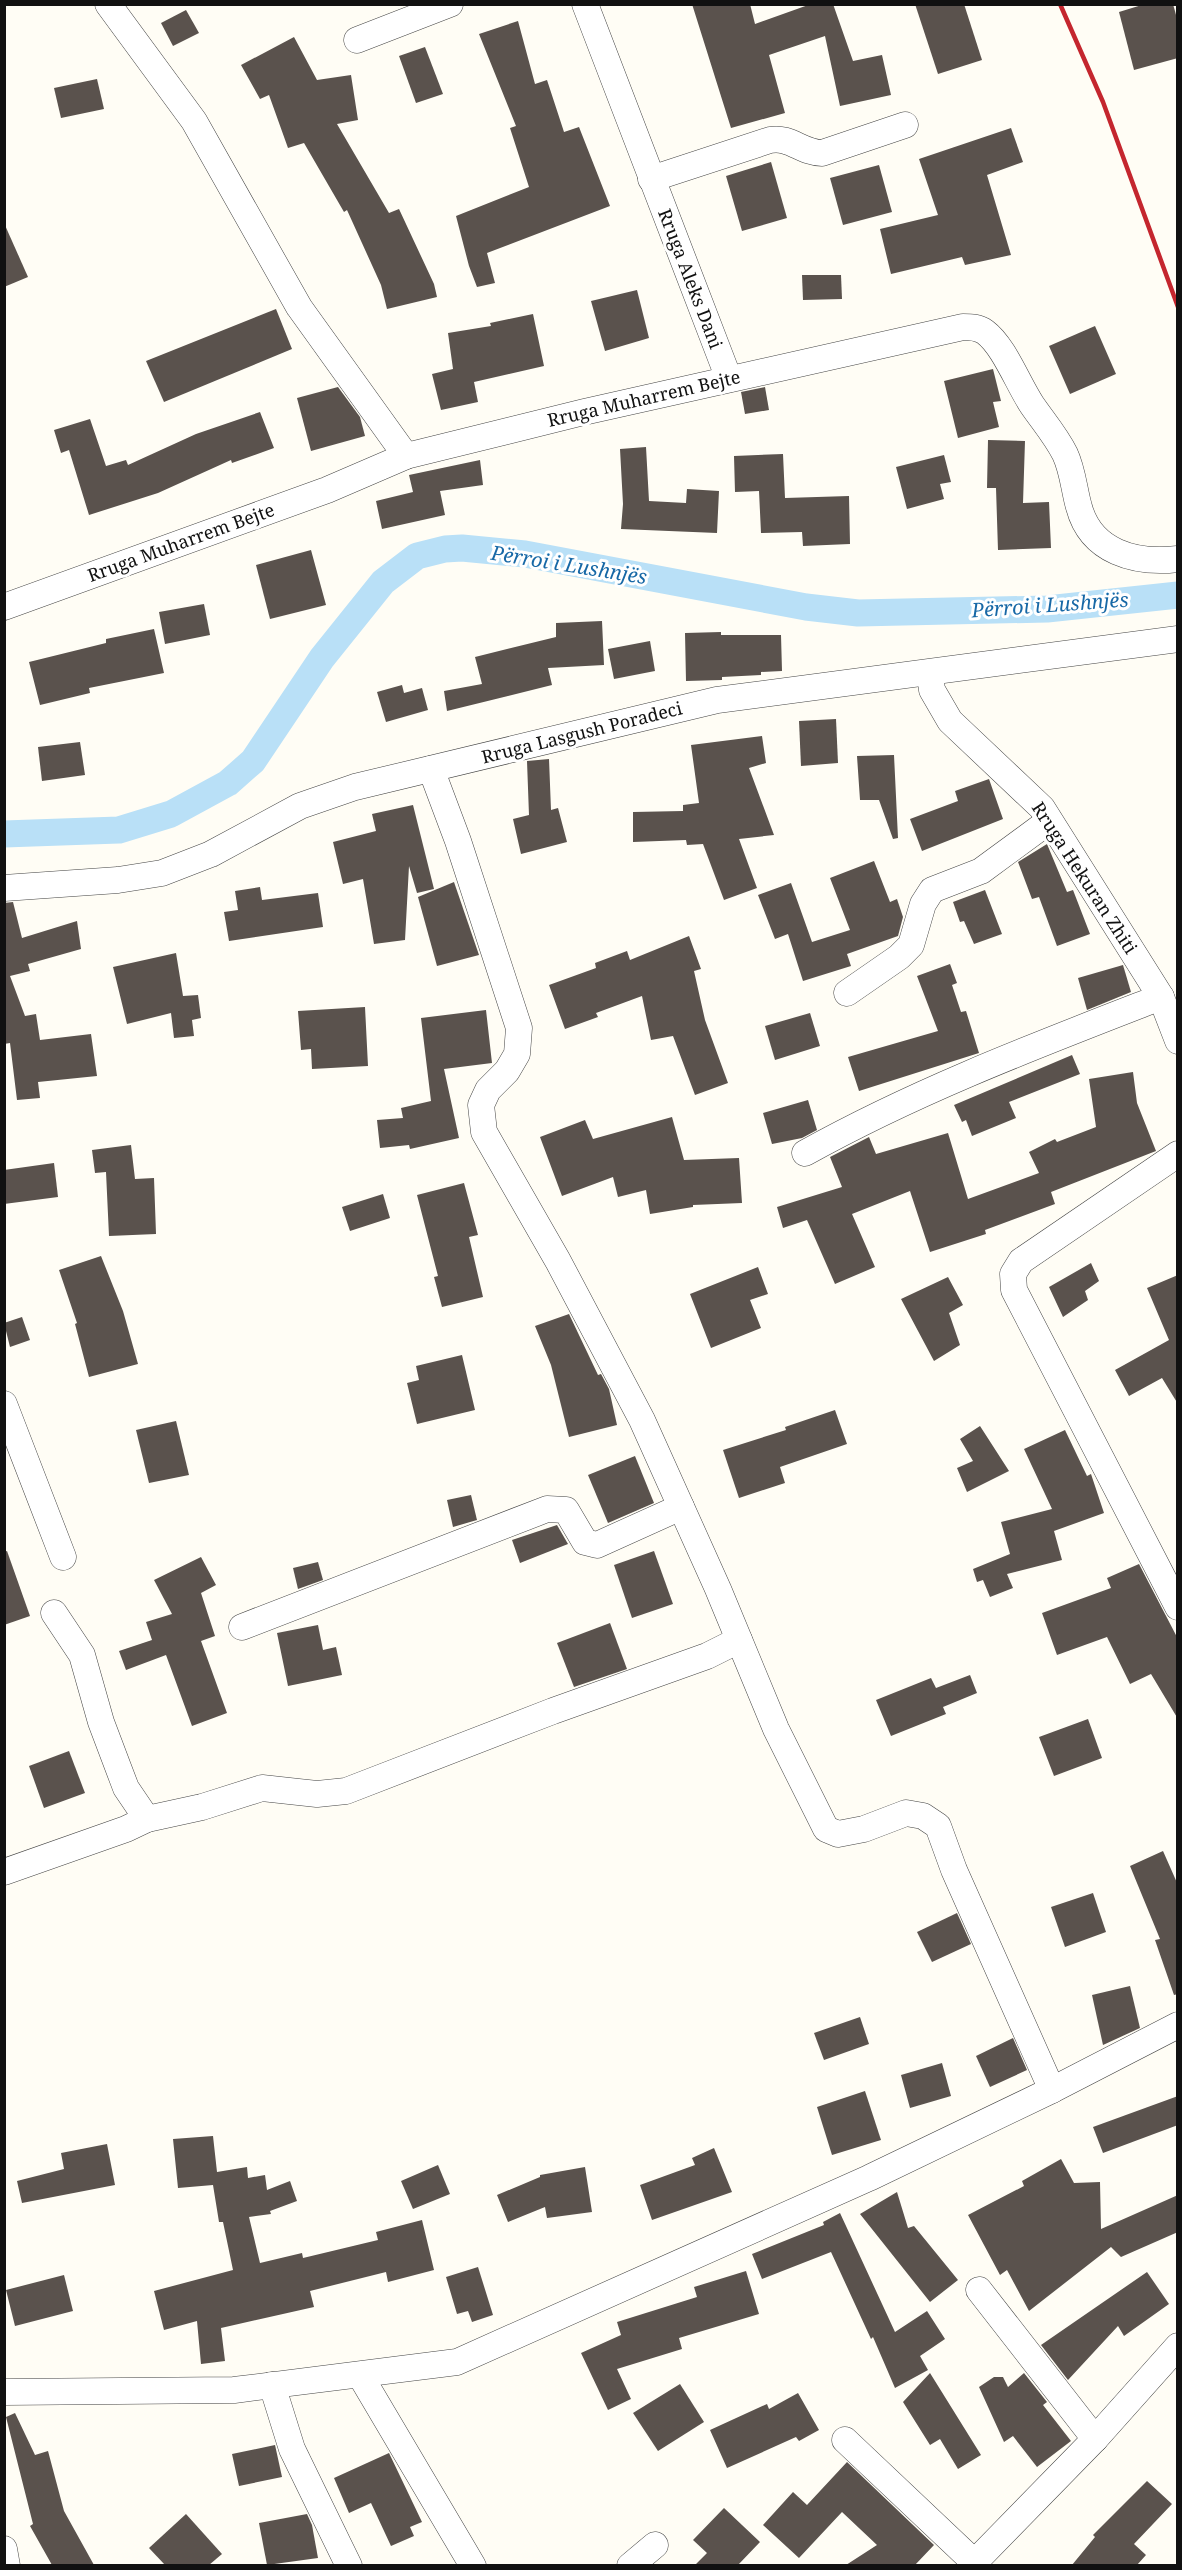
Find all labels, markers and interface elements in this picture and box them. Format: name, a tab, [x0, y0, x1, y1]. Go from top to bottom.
street label: Rruga Aleks Dani	[653, 205, 729, 352]
street label: Rruga Muharrem Bejte	[545, 364, 743, 432]
street label: Rruga Muharrem Bejte	[84, 497, 277, 587]
water label: Përroi i Lushnjës	[488, 539, 649, 590]
water label: Përroi i Lushnjës	[970, 586, 1129, 624]
street label: Rruga Lasgush Poradeci	[479, 695, 685, 769]
street label: Rruga Hekuran Zhiti	[1027, 797, 1143, 958]

